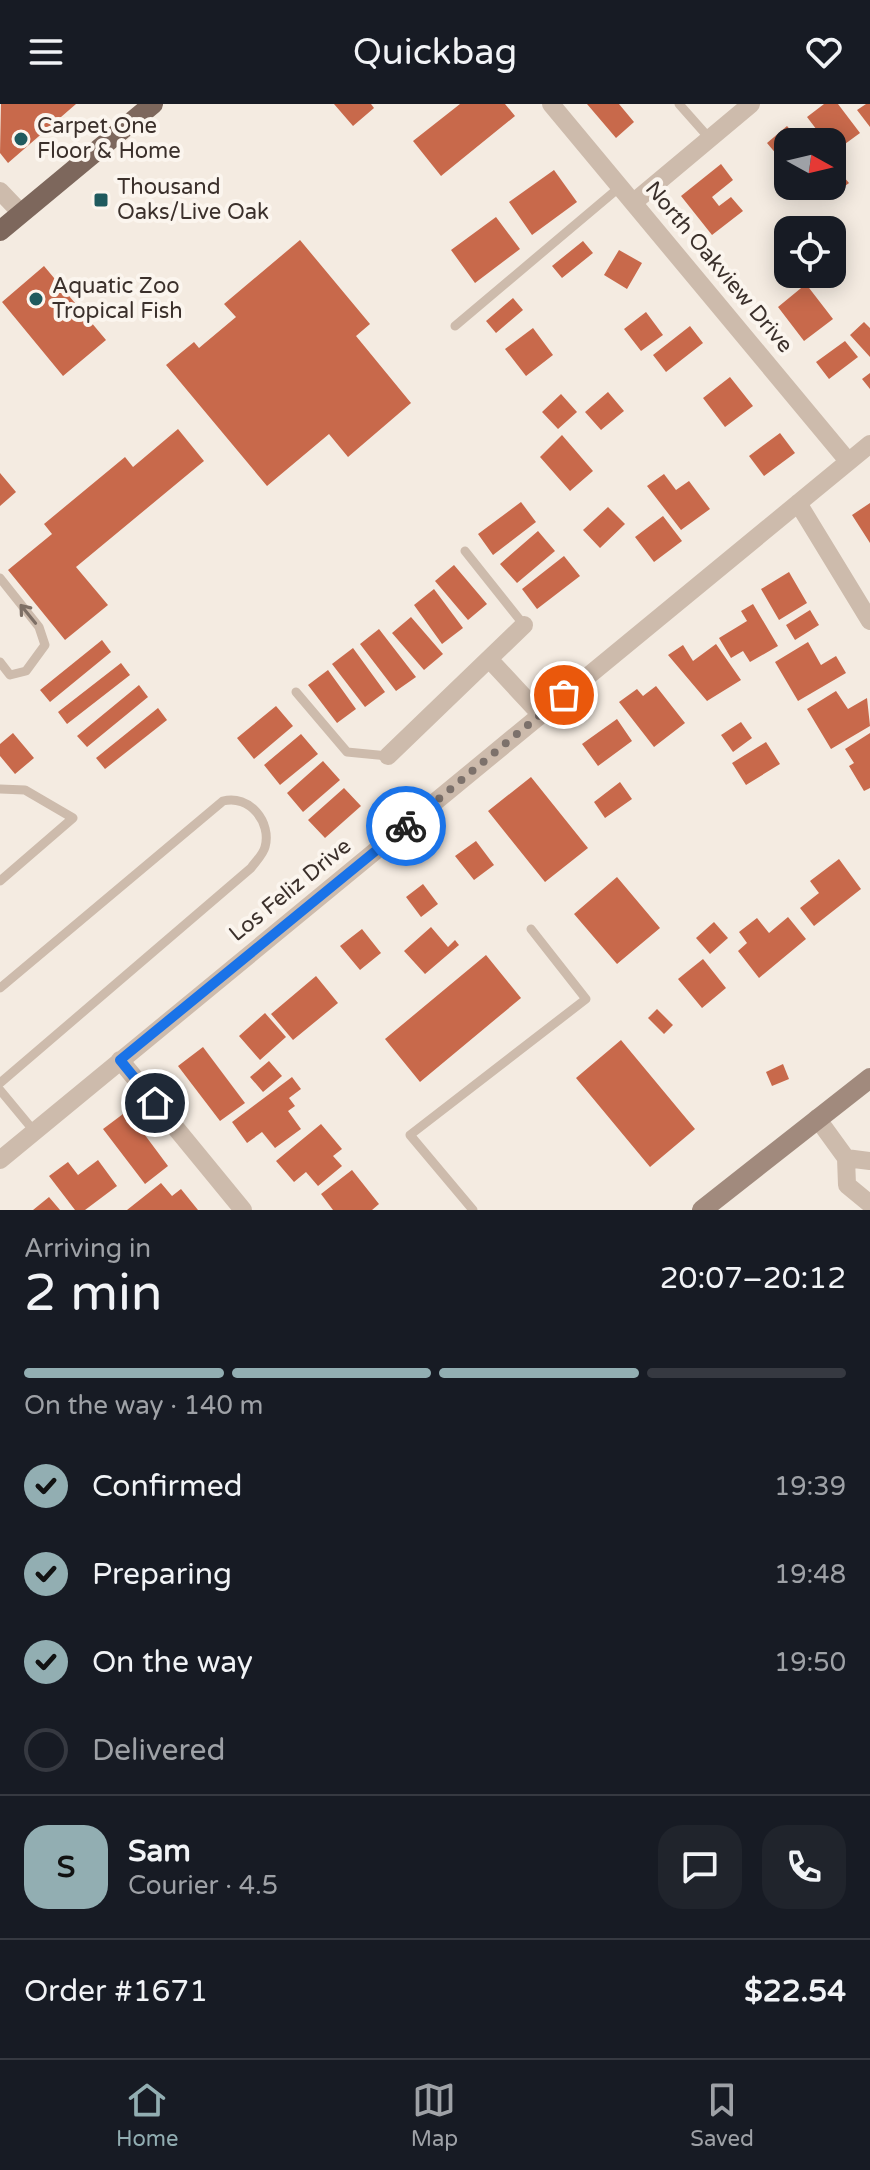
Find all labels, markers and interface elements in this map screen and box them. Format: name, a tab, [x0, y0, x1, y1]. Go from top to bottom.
icon: menu	[24, 30, 68, 74]
icon: heart	[802, 30, 846, 74]
text: Quickbag	[353, 31, 517, 74]
place label: Carpet One Floor & Home	[37, 113, 181, 164]
north arrow	[774, 128, 846, 200]
map controls	[774, 128, 846, 288]
marker: Carpet One Floor & Home	[12, 130, 30, 148]
place label: Thousand Oaks/Live Oak	[117, 174, 269, 225]
street label: North Oakview Drive	[640, 176, 798, 358]
marker: Thousand Oaks/Live Oak	[92, 191, 110, 209]
button: locate	[774, 216, 846, 288]
place label: Aquatic Zoo Tropical Fish	[52, 273, 183, 324]
marker: Aquatic Zoo Tropical Fish	[27, 290, 45, 308]
one-way arrow	[20, 604, 37, 625]
pin	[530, 661, 598, 729]
icon: bag	[542, 673, 586, 717]
courier	[366, 786, 446, 866]
icon: bike	[384, 804, 428, 848]
street label: Los Feliz Drive	[224, 833, 356, 947]
pin	[121, 1069, 189, 1137]
icon: home	[133, 1081, 177, 1125]
text: Arriving in	[24, 1233, 151, 1264]
text: 20:07–20:12	[660, 1260, 846, 1297]
text: 2 min	[24, 1262, 163, 1325]
text: On the way · 140 m	[24, 1390, 263, 1421]
icon: check	[24, 1464, 68, 1508]
text: Confirmed	[92, 1468, 243, 1505]
text: 19:39	[774, 1471, 846, 1502]
icon: check	[24, 1552, 68, 1596]
text: Preparing	[92, 1556, 232, 1593]
text: 19:48	[774, 1559, 846, 1590]
icon: check	[24, 1640, 68, 1684]
text: On the way	[92, 1644, 253, 1681]
text: 19:50	[774, 1647, 846, 1678]
text: Delivered	[92, 1732, 226, 1769]
button: chat	[658, 1825, 742, 1909]
button: phone	[762, 1825, 846, 1909]
text: Sam	[128, 1833, 191, 1870]
text: S	[57, 1849, 75, 1886]
text: Courier · 4.5	[128, 1870, 278, 1901]
text: Order #1671	[24, 1973, 208, 2010]
text: $22.54	[744, 1973, 846, 2010]
tab: Home	[116, 2078, 178, 2152]
tab: Map	[411, 2078, 458, 2152]
tab: Saved	[690, 2078, 754, 2152]

